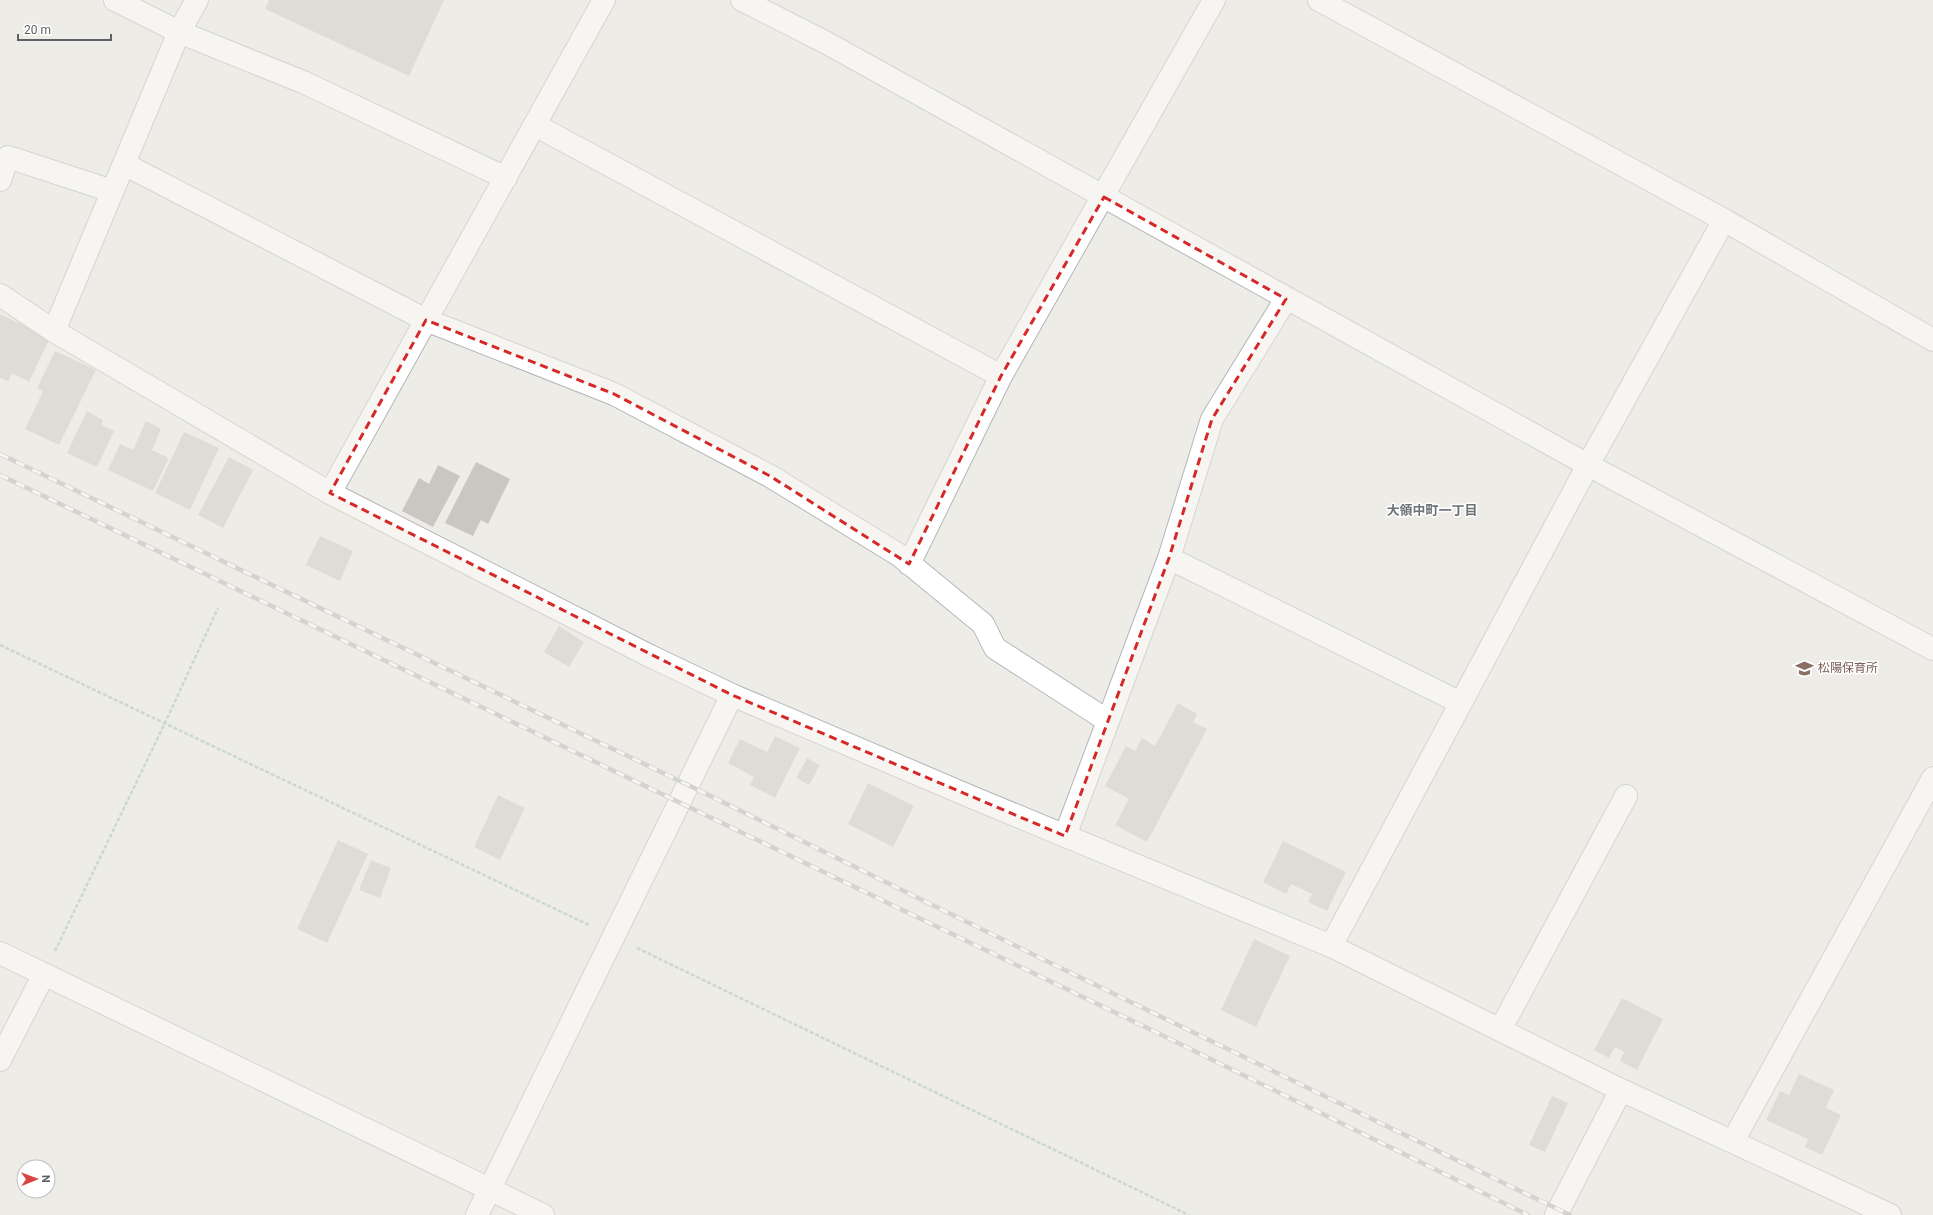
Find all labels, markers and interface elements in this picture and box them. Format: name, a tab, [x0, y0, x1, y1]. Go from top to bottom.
scale bar	[18, 16, 111, 42]
text: 20 m	[24, 23, 51, 37]
district label: 大領中町一丁目	[1386, 503, 1478, 518]
school or university icon: 松陽保育所	[1795, 658, 1815, 678]
place label: 松陽保育所	[1818, 661, 1878, 675]
north arrow	[16, 1159, 56, 1199]
text: N	[39, 1175, 52, 1183]

